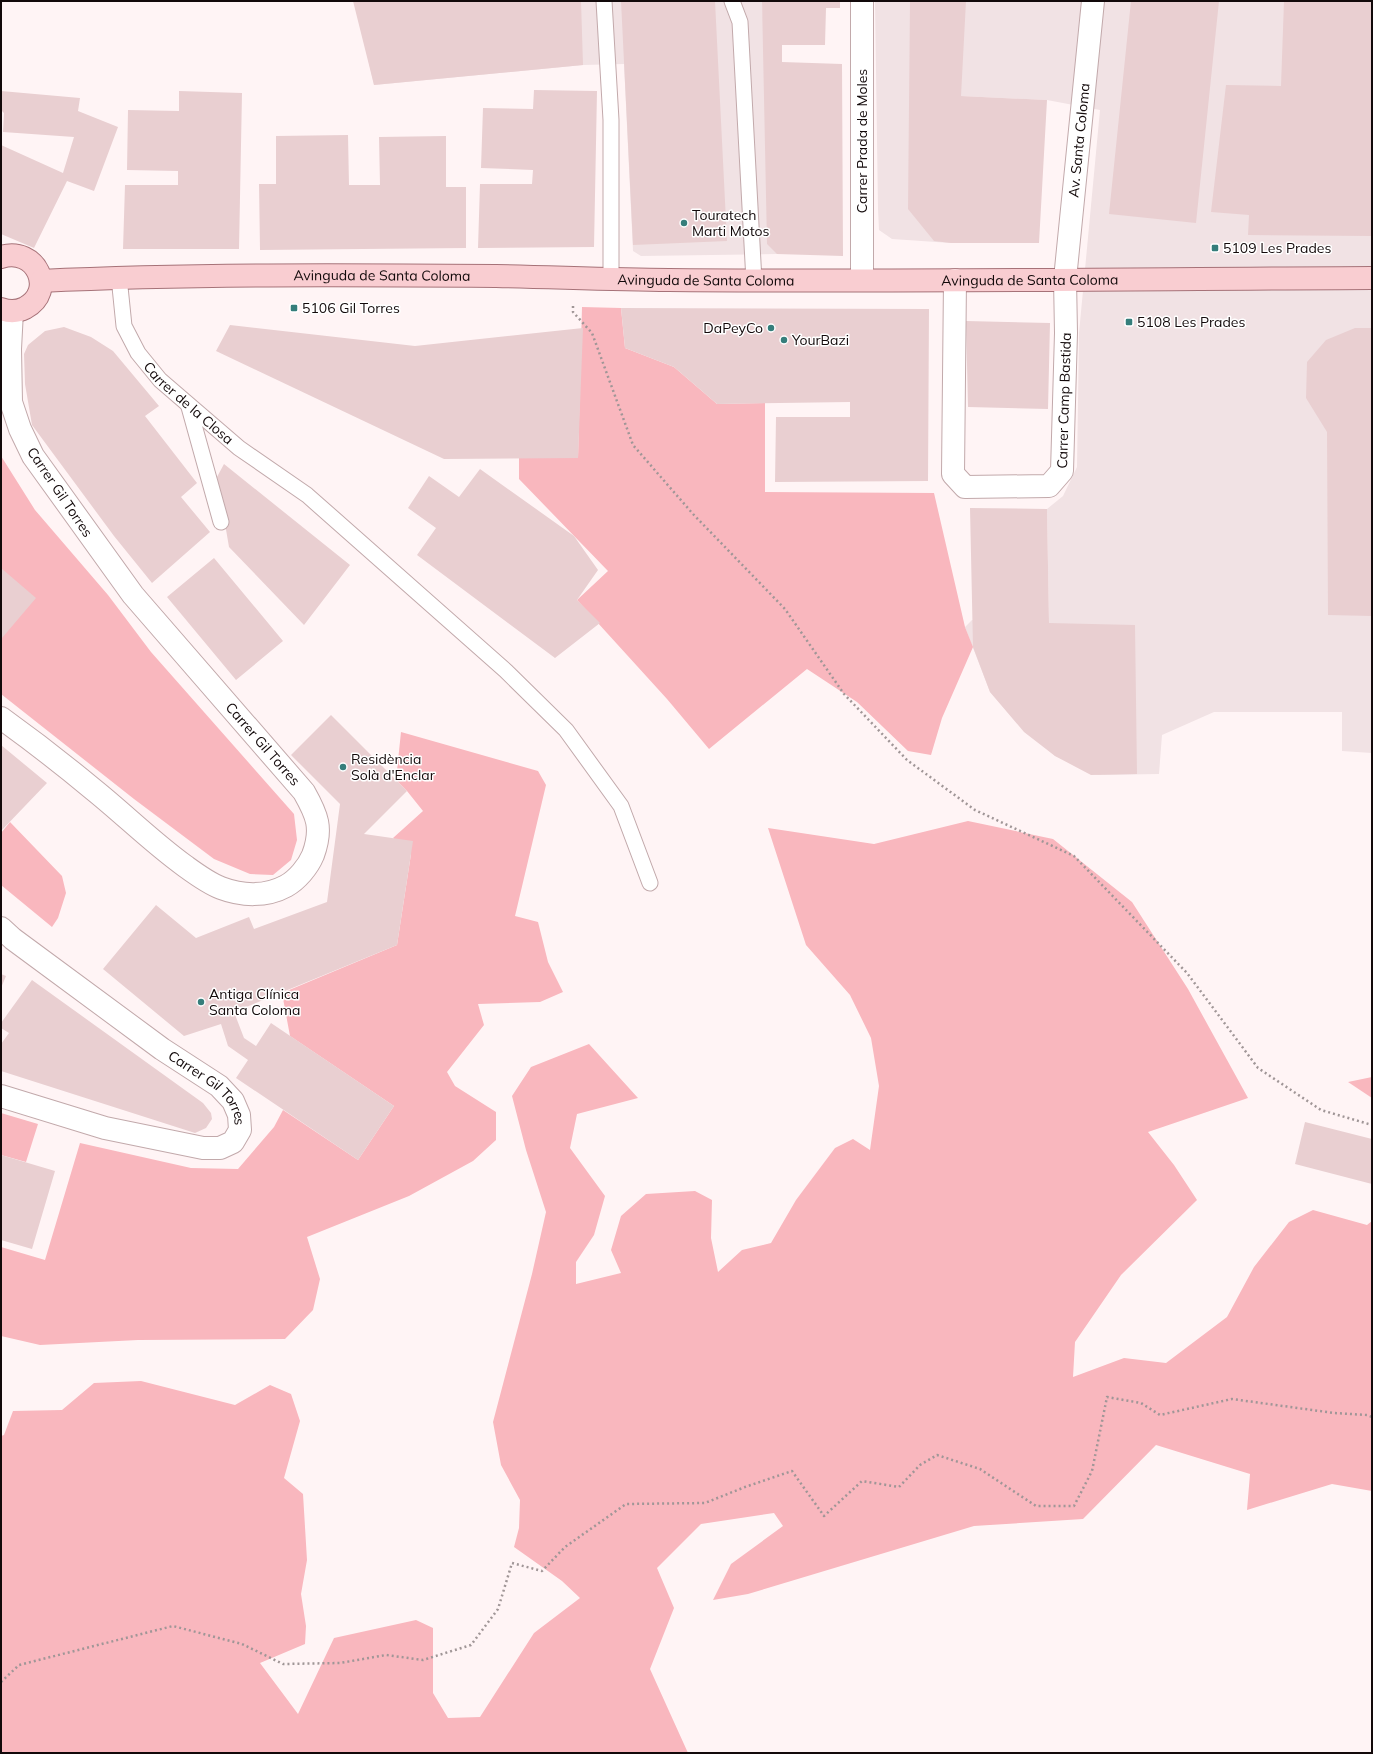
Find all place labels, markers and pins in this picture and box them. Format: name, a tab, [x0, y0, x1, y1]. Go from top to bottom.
place label: Touratech Marti Motos	[692, 206, 770, 240]
marker: Touratech Marti Motos	[679, 218, 689, 228]
place label: 5109 Les Prades	[1223, 239, 1331, 257]
marker: 5109 Les Prades	[1210, 243, 1220, 253]
place label: 5106 Gil Torres	[302, 299, 400, 317]
marker: 5106 Gil Torres	[289, 303, 299, 313]
place label: 5108 Les Prades	[1137, 313, 1245, 331]
marker: 5108 Les Prades	[1124, 317, 1134, 327]
place label: DaPeyCo	[703, 319, 763, 337]
marker: DaPeyCo	[766, 323, 776, 333]
place label: YourBazi	[791, 331, 849, 349]
marker: YourBazi	[779, 335, 789, 345]
place label: Residència Solà d'Enclar	[351, 750, 436, 784]
marker: Residència Solà d'Enclar	[338, 762, 348, 772]
place label: Antiga Clínica Santa Coloma	[209, 985, 300, 1019]
marker: Antiga Clínica Santa Coloma	[196, 997, 206, 1007]

